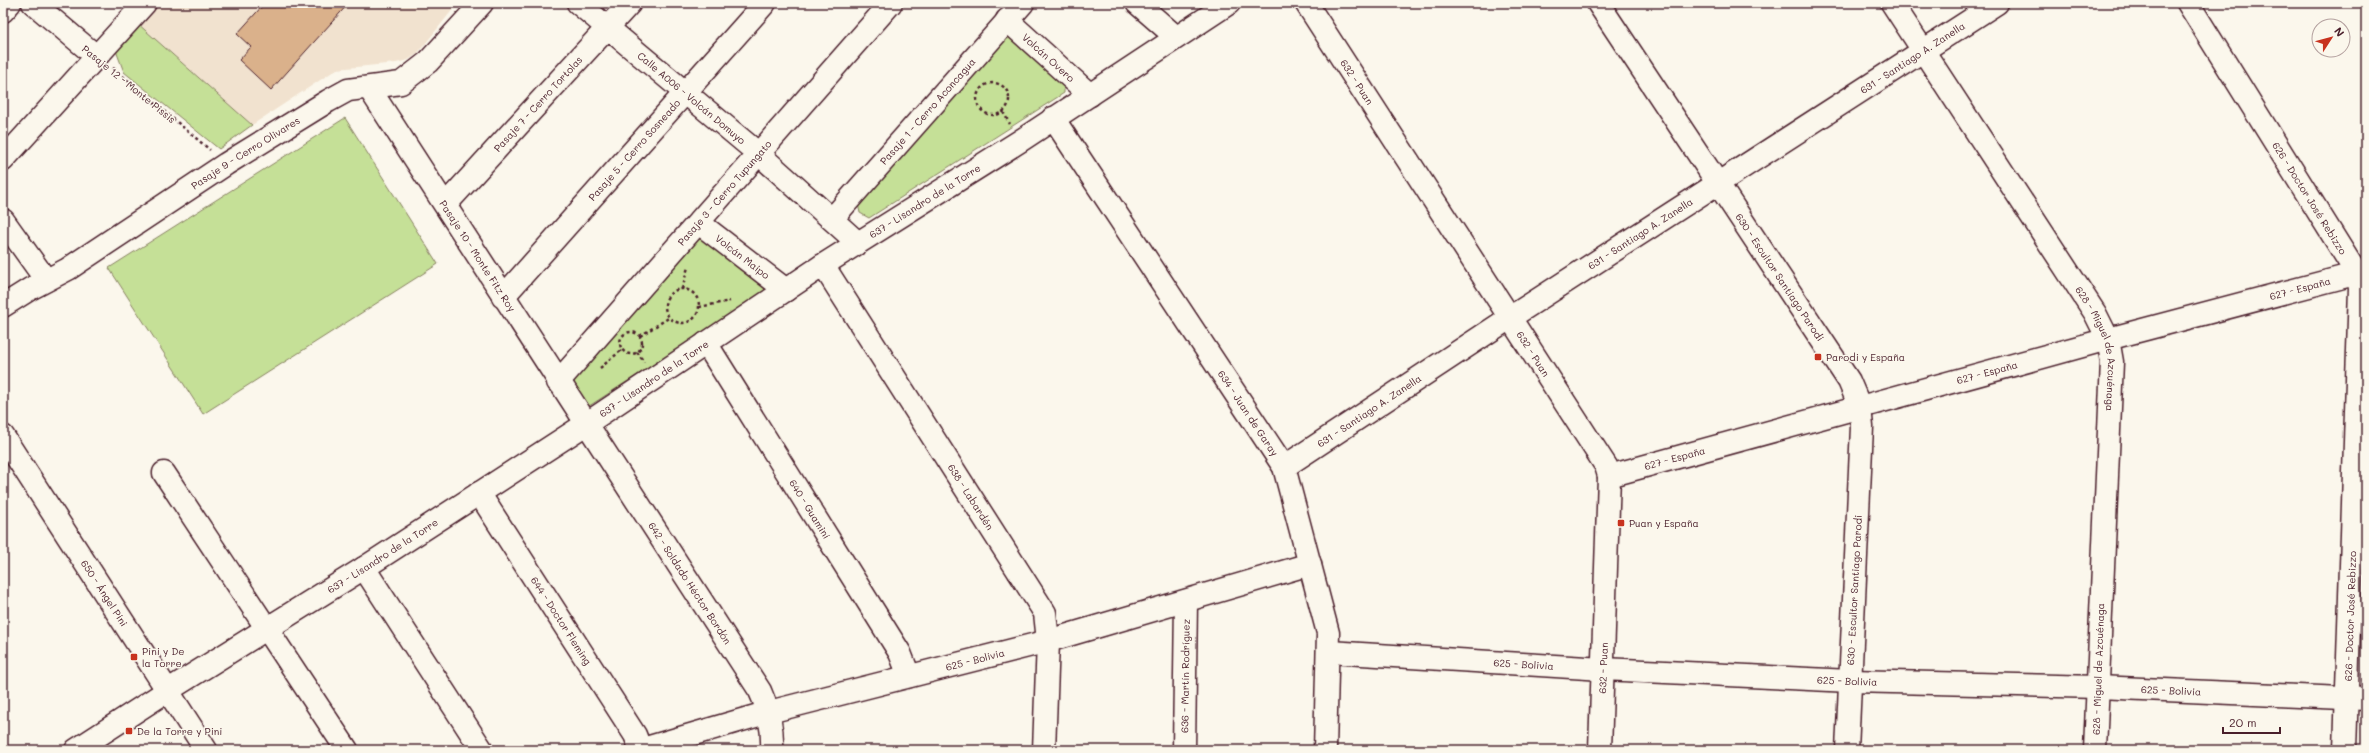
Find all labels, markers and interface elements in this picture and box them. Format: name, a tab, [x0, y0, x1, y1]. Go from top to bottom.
north arrow	[2311, 18, 2351, 58]
street label: 631 - Santiago A. Zanella	[1857, 19, 1968, 97]
text: N	[2331, 24, 2348, 40]
street label: Volcán Overo	[1019, 30, 1078, 85]
street label: Pasaje 12 - Monte Pissis	[79, 42, 179, 126]
street label: Calle A006 - Volcán Domuyo	[635, 49, 749, 147]
street label: Pasaje 7 - Cerro Tortolas	[490, 53, 585, 155]
street label: Pasaje 1 - Cerro Aconcagua	[876, 55, 978, 167]
street label: 632 - Puan	[1337, 56, 1377, 107]
street label: Pasaje 5 - Cerro Sosneado	[585, 96, 683, 204]
street label: Pasaje 9 - Cerro Olivares	[188, 113, 303, 192]
street label: Pasaje 3 - Cerro Tupungato	[674, 137, 775, 248]
street label: 626 - Doctor José Rebizzo	[2269, 139, 2350, 257]
street label: 637 - Lisandro de la Torre	[866, 161, 983, 241]
street label: 631 - Santiago A. Zanella	[1585, 194, 1695, 273]
street label: Pasaje 10 - Monte Fitz Roy	[437, 197, 519, 314]
street label: 630 - Escultor Santiago Parodi	[1733, 210, 1827, 344]
street label: Volcán Maipo	[712, 231, 773, 282]
street label: 627 - España	[2268, 274, 2332, 303]
street label: 628 - Miguel de Azcuénaga	[2072, 284, 2119, 411]
street label: 632 - Puan	[1513, 328, 1553, 379]
street label: 637 - Lisandro de la Torre	[596, 337, 711, 420]
place label: Parodi y España	[1826, 350, 1905, 364]
marker: Parodi y España	[1813, 352, 1823, 362]
street label: 627 - España	[1955, 357, 2019, 387]
street label: 634 - Juan de Garay	[1215, 368, 1282, 459]
street label: 631 - Santiago A. Zanella	[1314, 371, 1424, 450]
street label: 627 - España	[1643, 443, 1707, 473]
street label: 638 - Labardén	[945, 461, 997, 533]
street label: 640 - Guaminí	[786, 477, 834, 542]
street label: 637 - Lisandro de la Torre	[324, 515, 441, 596]
street label: 630 - Escultor Santiago Parodi	[1843, 515, 1865, 665]
place label: Puan y España	[1629, 516, 1699, 530]
marker: Puan y España	[1616, 518, 1626, 528]
street label: 642 - Soldado Héctor Bordón	[645, 519, 735, 647]
street label: 626 - Doctor José Rebizzo	[2341, 551, 2359, 681]
street label: 650 - Ángel Pini	[78, 557, 131, 629]
street label: 644 - Doctor Fleming	[528, 574, 595, 668]
street label: 628 - Miguel de Azcuénaga	[2089, 603, 2107, 735]
street label: 636 - Martín Rodríguez	[1177, 618, 1193, 733]
street label: 632 - Puan	[1595, 642, 1611, 694]
place label: Pini y De la Torre	[142, 644, 184, 670]
street label: 625 - Bolivia	[944, 645, 1006, 674]
marker: Pini y De la Torre	[129, 652, 139, 662]
street label: 625 - Bolivia	[1493, 655, 1554, 673]
street label: 625 - Bolivia	[1817, 672, 1878, 689]
street label: 625 - Bolivia	[2141, 682, 2202, 699]
scale bar	[2223, 709, 2280, 735]
text: 20 m	[2229, 714, 2257, 730]
place label: De la Torre y Pini	[137, 724, 222, 738]
marker: De la Torre y Pini	[124, 726, 134, 736]

